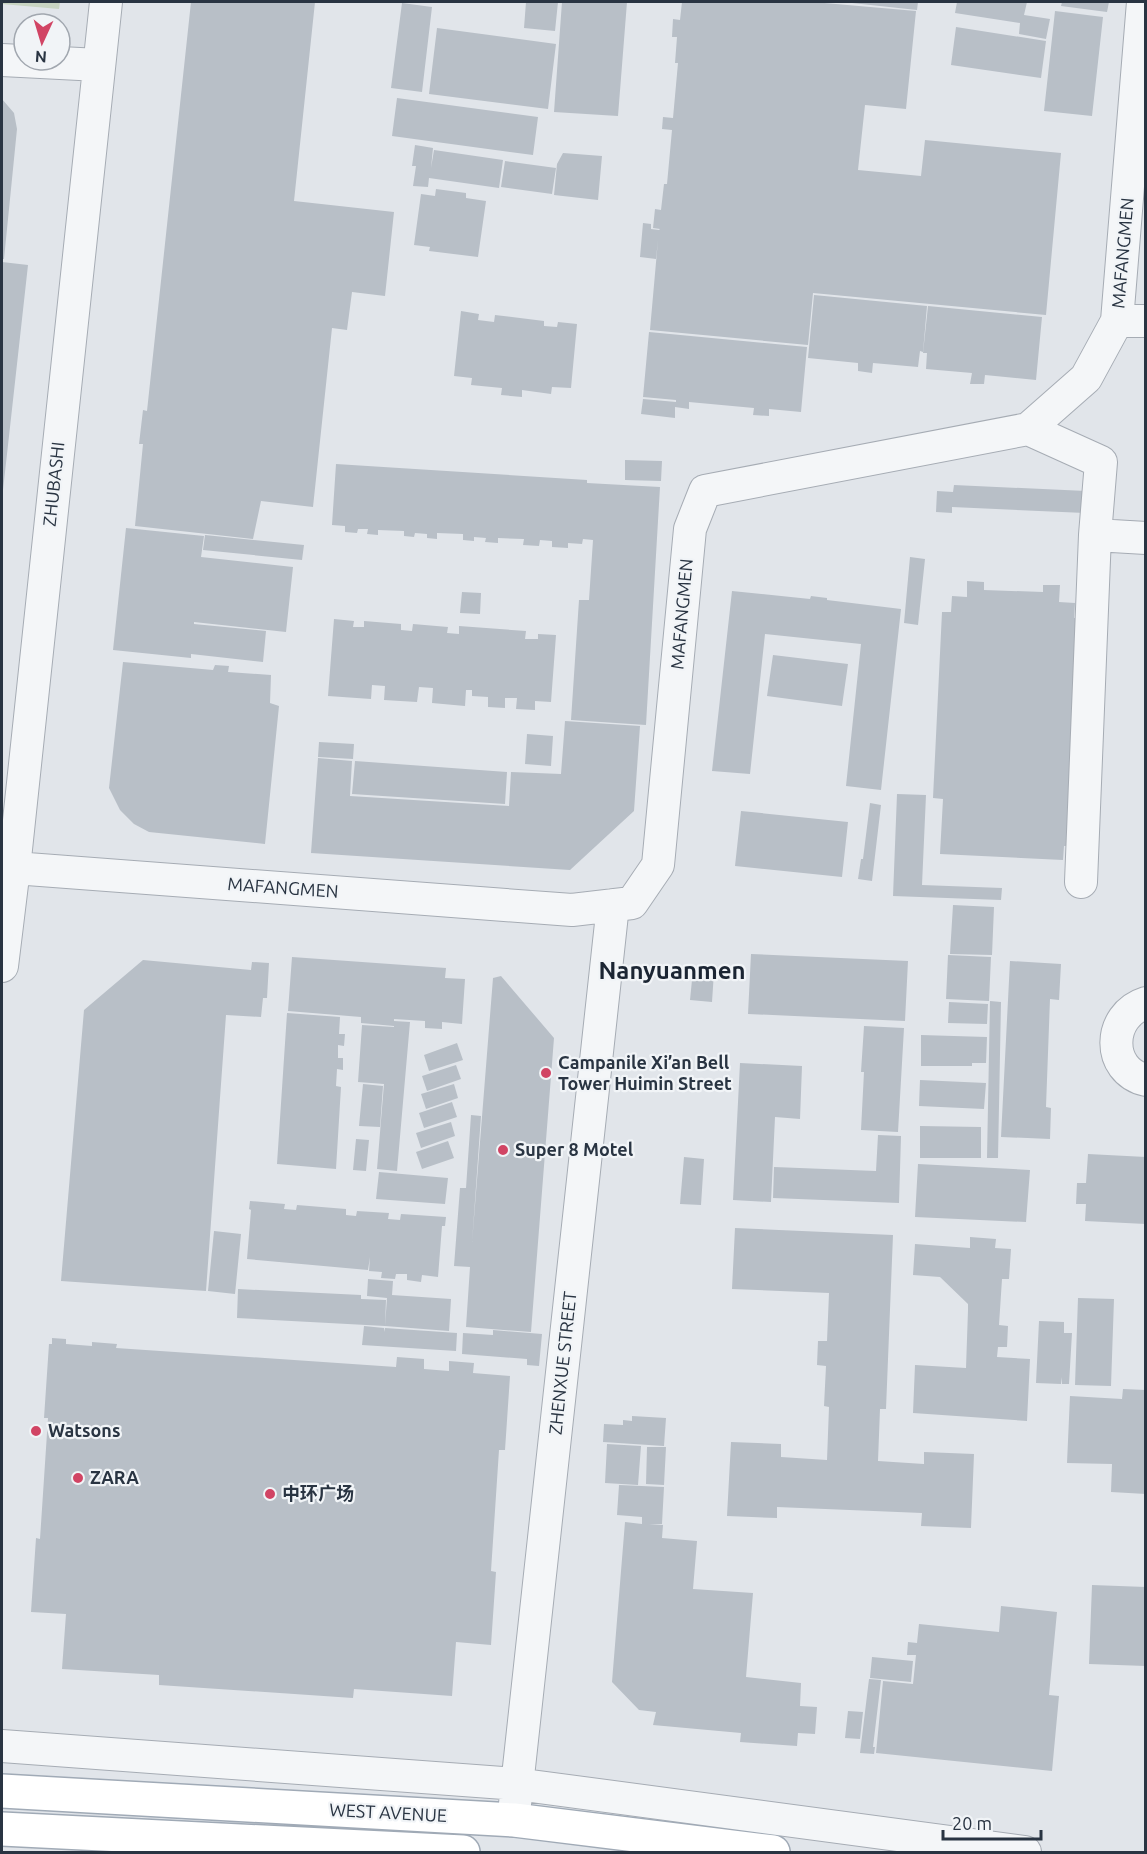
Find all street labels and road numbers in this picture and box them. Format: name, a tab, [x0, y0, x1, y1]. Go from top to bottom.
street label: MAFANGMEN	[1107, 197, 1137, 309]
street label: ZHUBASHI	[39, 441, 67, 527]
street label: MAFANGMEN	[666, 558, 696, 670]
street label: MAFANGMEN	[227, 873, 339, 901]
street label: ZHENXUE STREET	[545, 1290, 579, 1436]
street label: WEST AVENUE	[329, 1799, 447, 1825]

